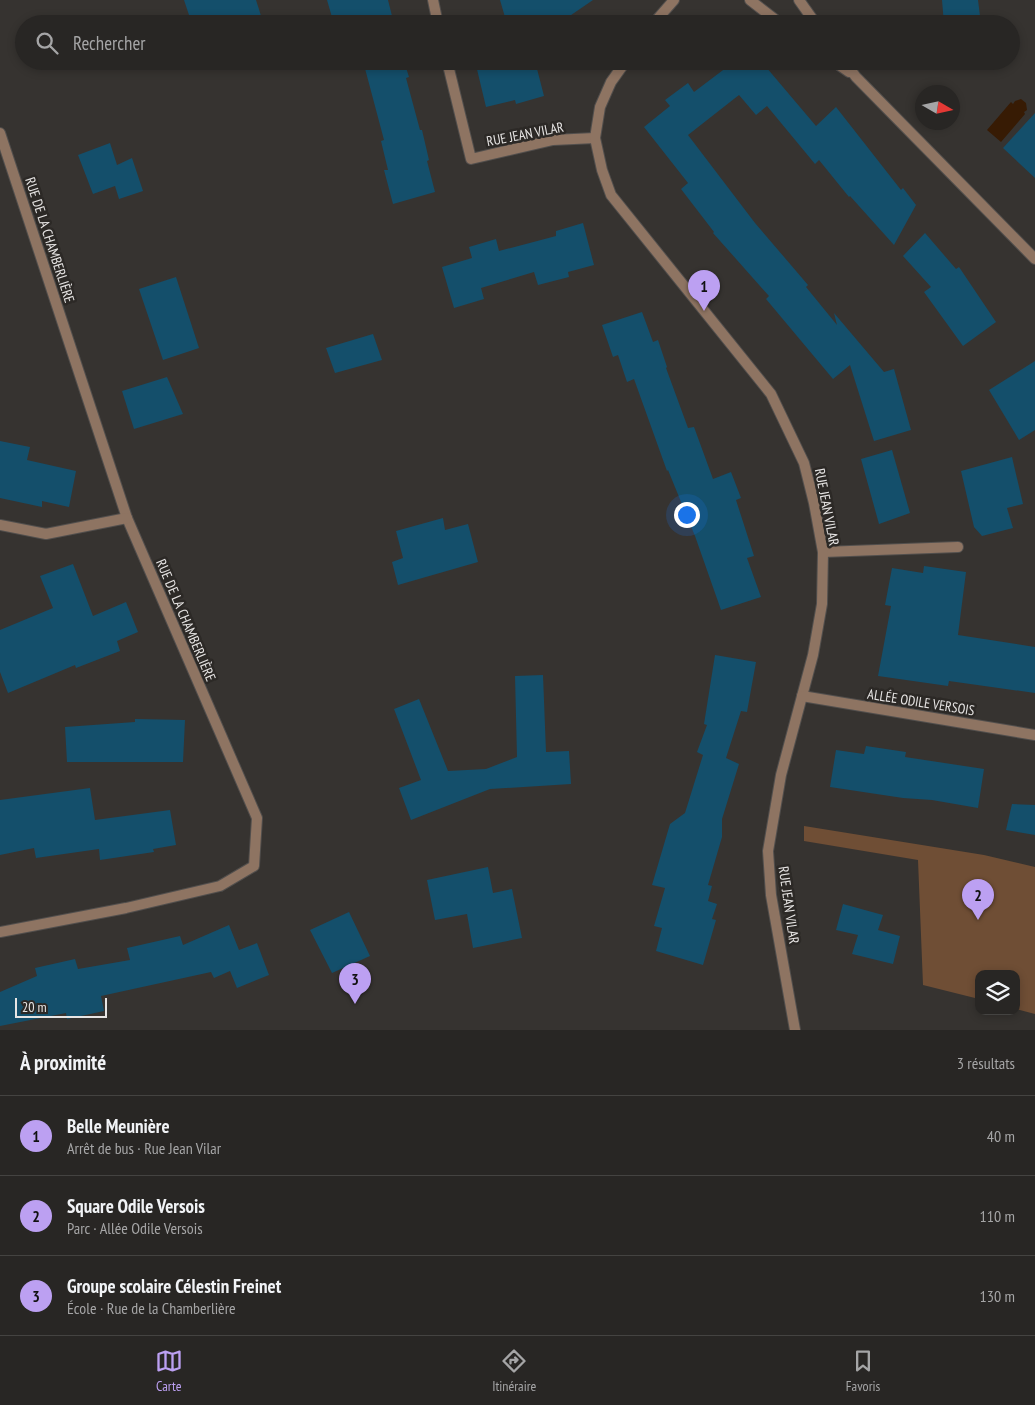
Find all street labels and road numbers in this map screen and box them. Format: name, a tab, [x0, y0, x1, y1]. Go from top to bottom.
street label: RUE JEAN VILAR	[485, 118, 565, 150]
street label: RUE DE LA CHAMBERLIÈRE	[21, 175, 79, 305]
street label: RUE JEAN VILAR	[811, 467, 843, 547]
street label: RUE DE LA CHAMBERLIÈRE	[152, 556, 220, 684]
street label: ALLÉE ODILE VERSOIS	[866, 685, 976, 719]
street label: RUE JEAN VILAR	[775, 865, 803, 945]

